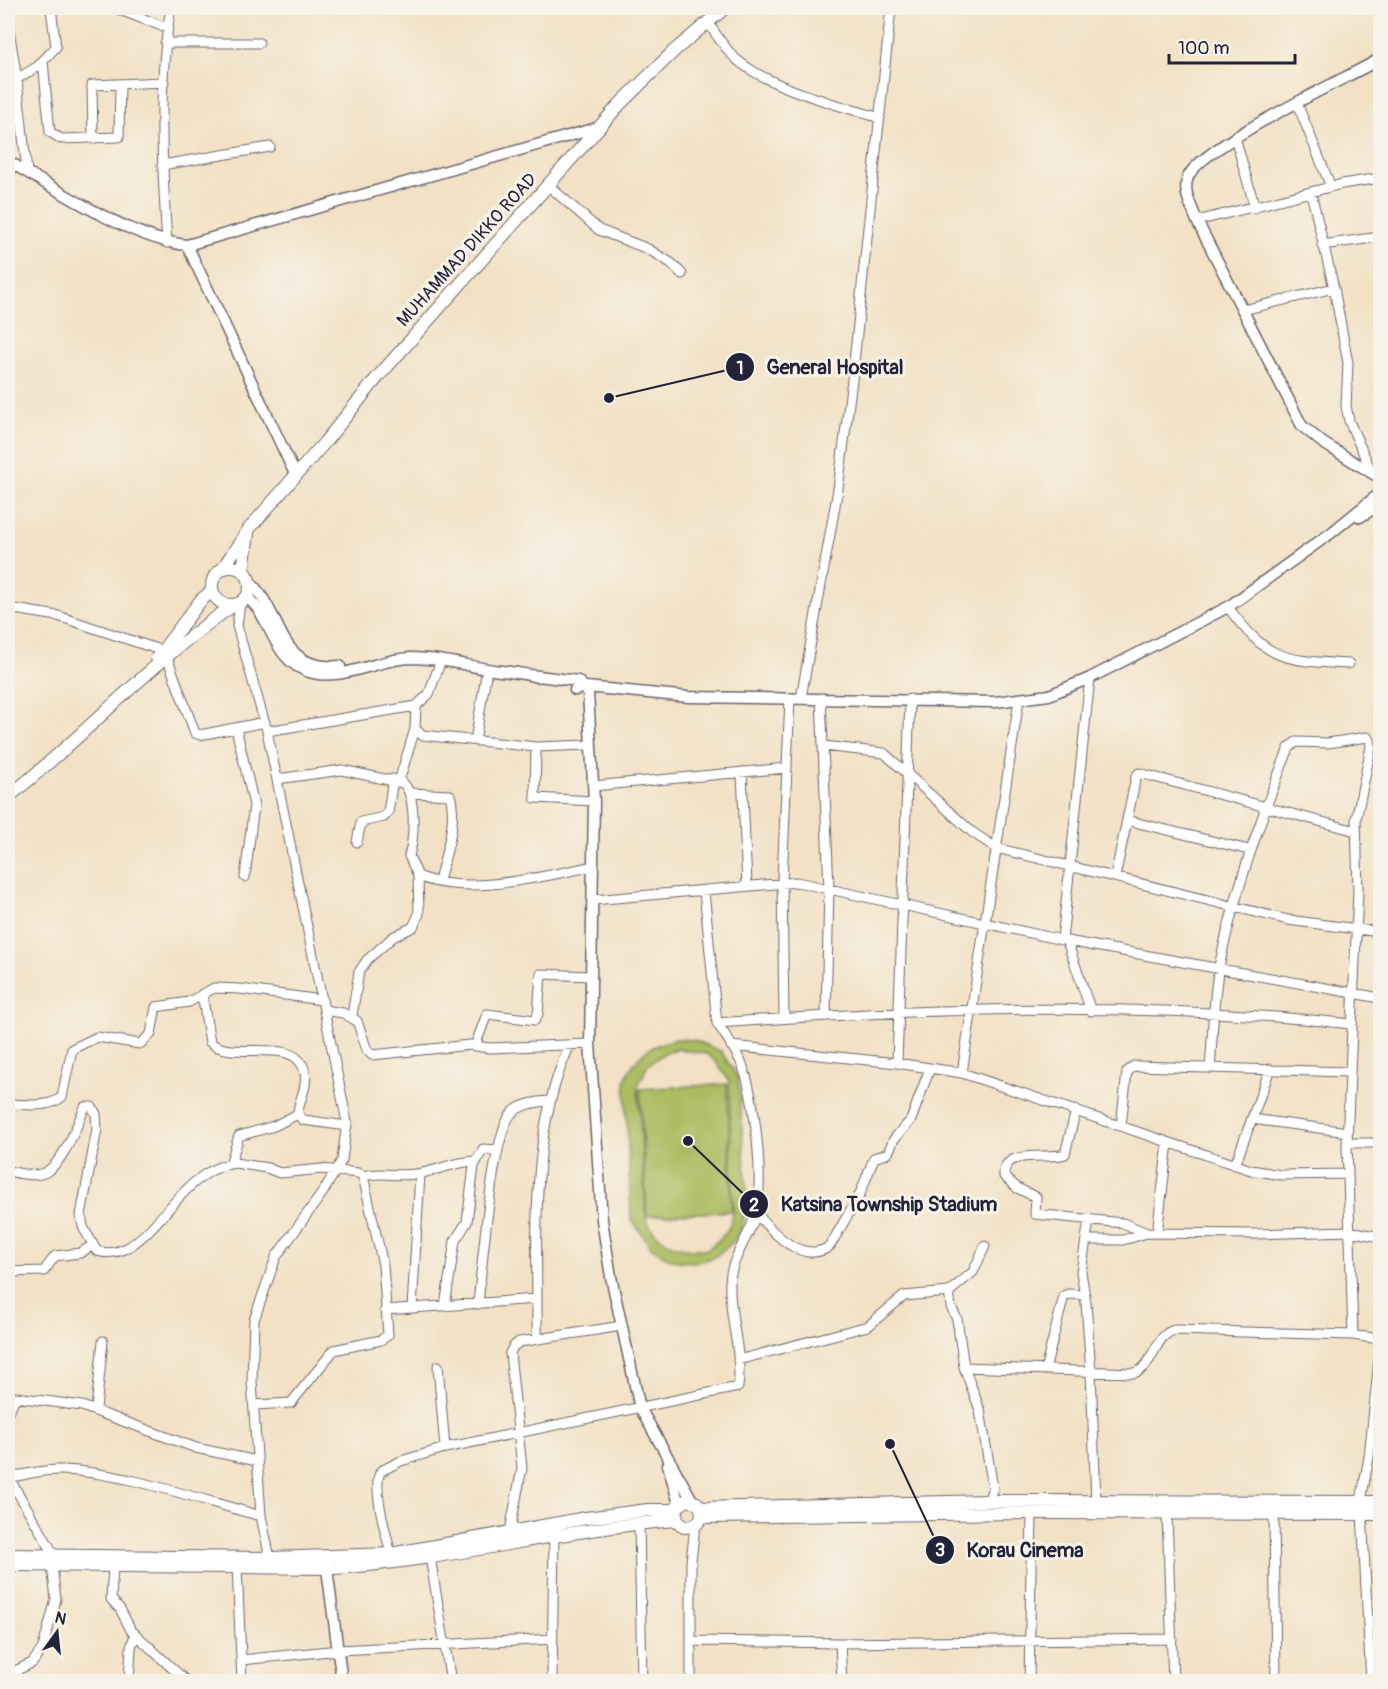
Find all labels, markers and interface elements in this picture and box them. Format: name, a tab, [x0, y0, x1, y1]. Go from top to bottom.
scale bar	[1169, 27, 1295, 65]
text: 100 m	[1178, 37, 1230, 60]
street label: MUHAMMAD DIKKO ROAD	[392, 168, 542, 332]
callout: General Hospital	[725, 348, 916, 386]
text: General Hospital	[767, 355, 903, 380]
text: 1	[736, 357, 744, 380]
callout: Katsina Township Stadium	[739, 1185, 1010, 1223]
text: Katsina Township Stadium	[781, 1192, 998, 1217]
text: 2	[749, 1194, 759, 1217]
callout: Korau Cinema	[925, 1531, 1096, 1569]
text: Korau Cinema	[967, 1538, 1083, 1563]
text: 3	[935, 1539, 945, 1562]
north arrow	[27, 1602, 87, 1662]
text: N	[53, 1607, 69, 1630]

